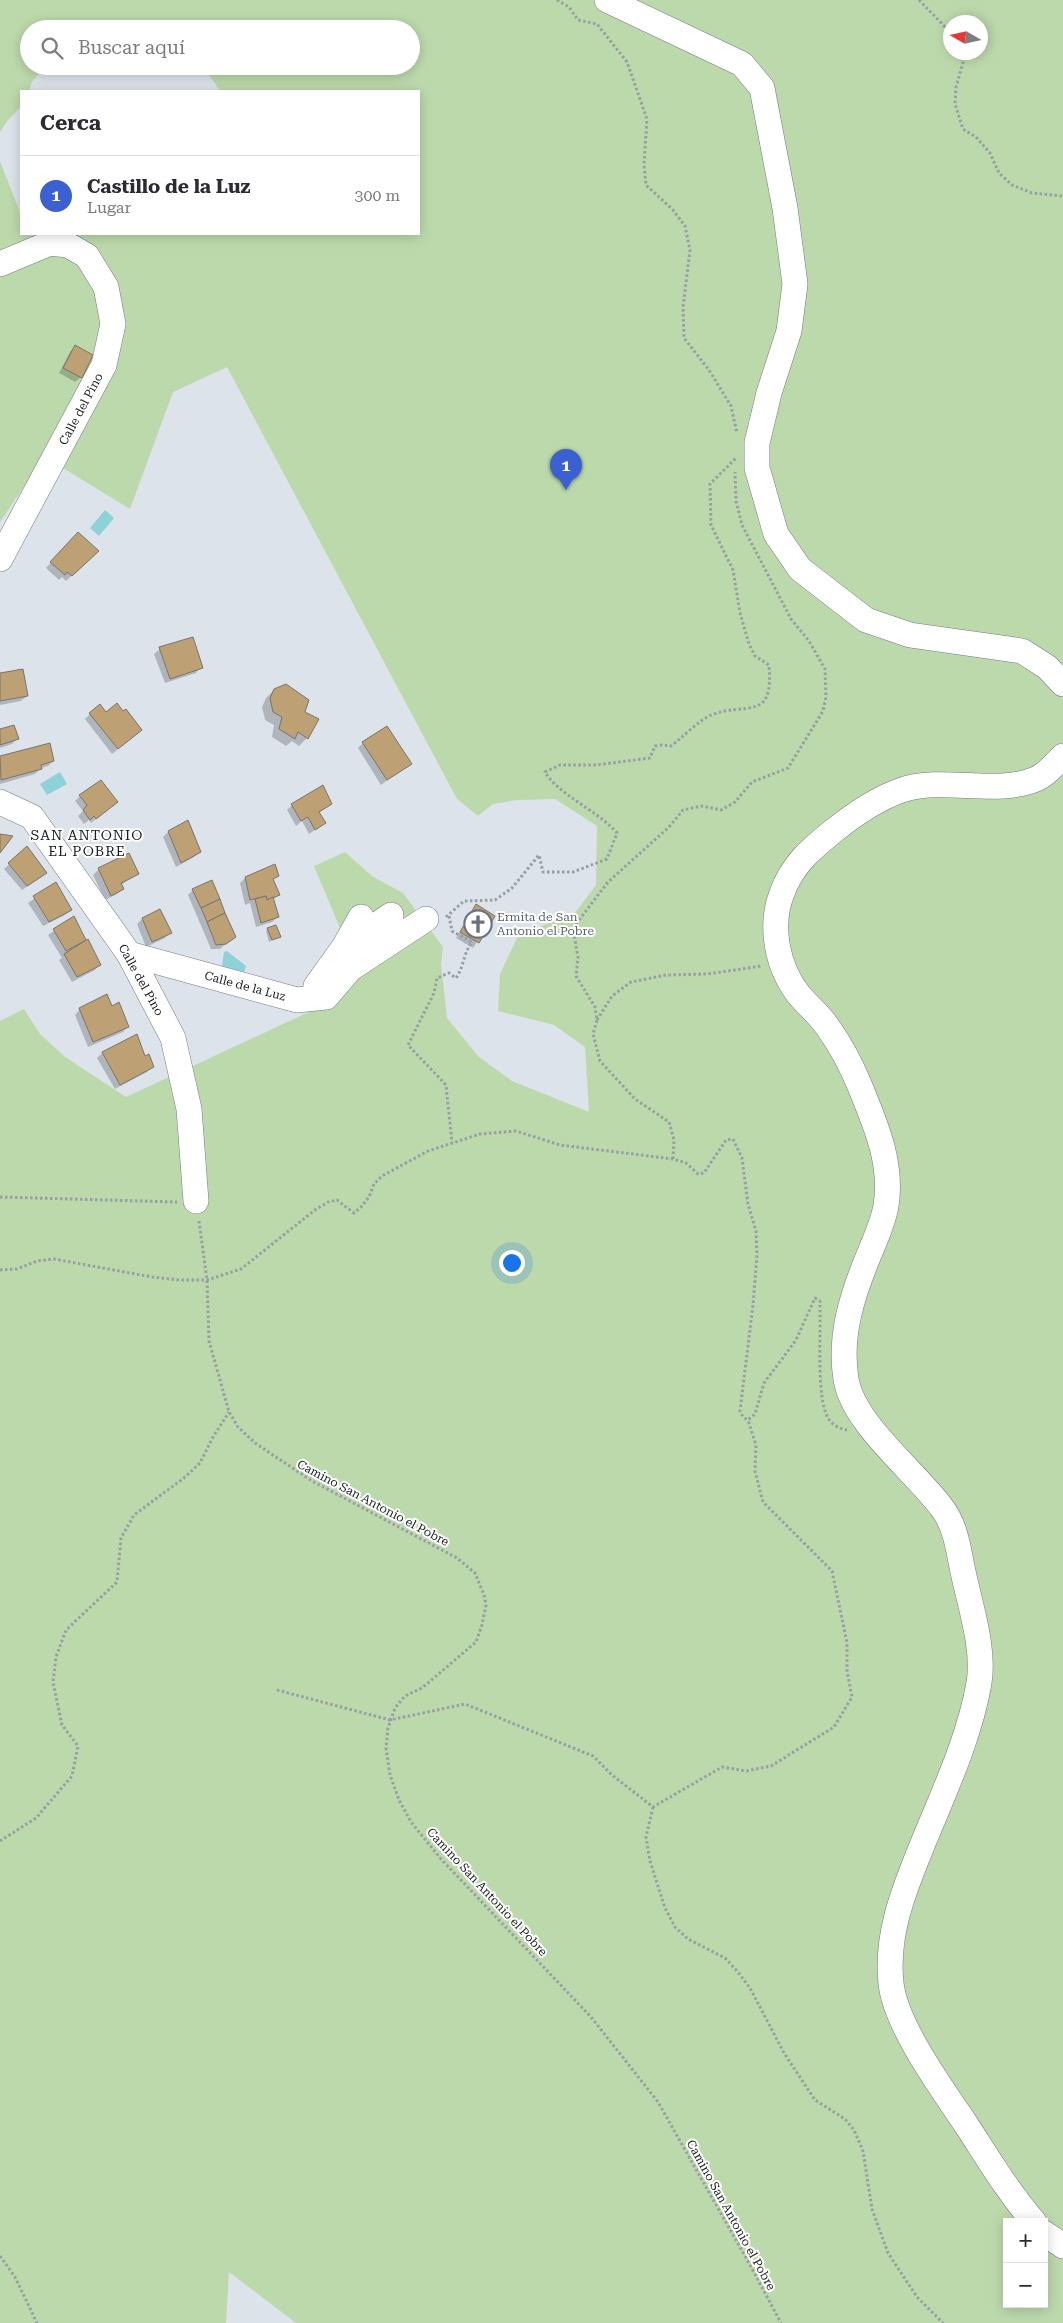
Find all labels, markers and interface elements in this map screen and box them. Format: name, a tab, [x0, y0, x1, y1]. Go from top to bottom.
north arrow	[943, 15, 988, 60]
search box	[20, 20, 420, 75]
icon: search	[38, 34, 66, 62]
text: Buscar aquí	[78, 36, 185, 59]
text: Cerca	[40, 111, 101, 135]
text: Castillo de la Luz	[87, 175, 250, 198]
text: 1	[52, 186, 60, 205]
text: 300 m	[354, 186, 400, 205]
text: Lugar	[87, 198, 131, 217]
street label: Calle del Pino	[56, 371, 106, 447]
pin: 1	[550, 449, 582, 490]
district label: SAN ANTONIO EL POBRE	[31, 827, 143, 859]
church icon: Ermita de San Antonio el Pobre	[463, 909, 493, 939]
place label: Ermita de San Antonio el Pobre	[497, 910, 594, 938]
street label: Calle del Pino	[116, 942, 166, 1018]
street label: Calle de la Luz	[203, 968, 287, 1004]
your location	[499, 1250, 525, 1276]
street label: Camino San Antonio el Pobre	[295, 1457, 452, 1549]
street label: Camino San Antonio el Pobre	[424, 1825, 550, 1959]
street label: Camino San Antonio el Pobre	[684, 2137, 778, 2293]
map controls	[1003, 2218, 1048, 2308]
button: +	[1003, 2218, 1048, 2263]
button: −	[1003, 2263, 1048, 2308]

